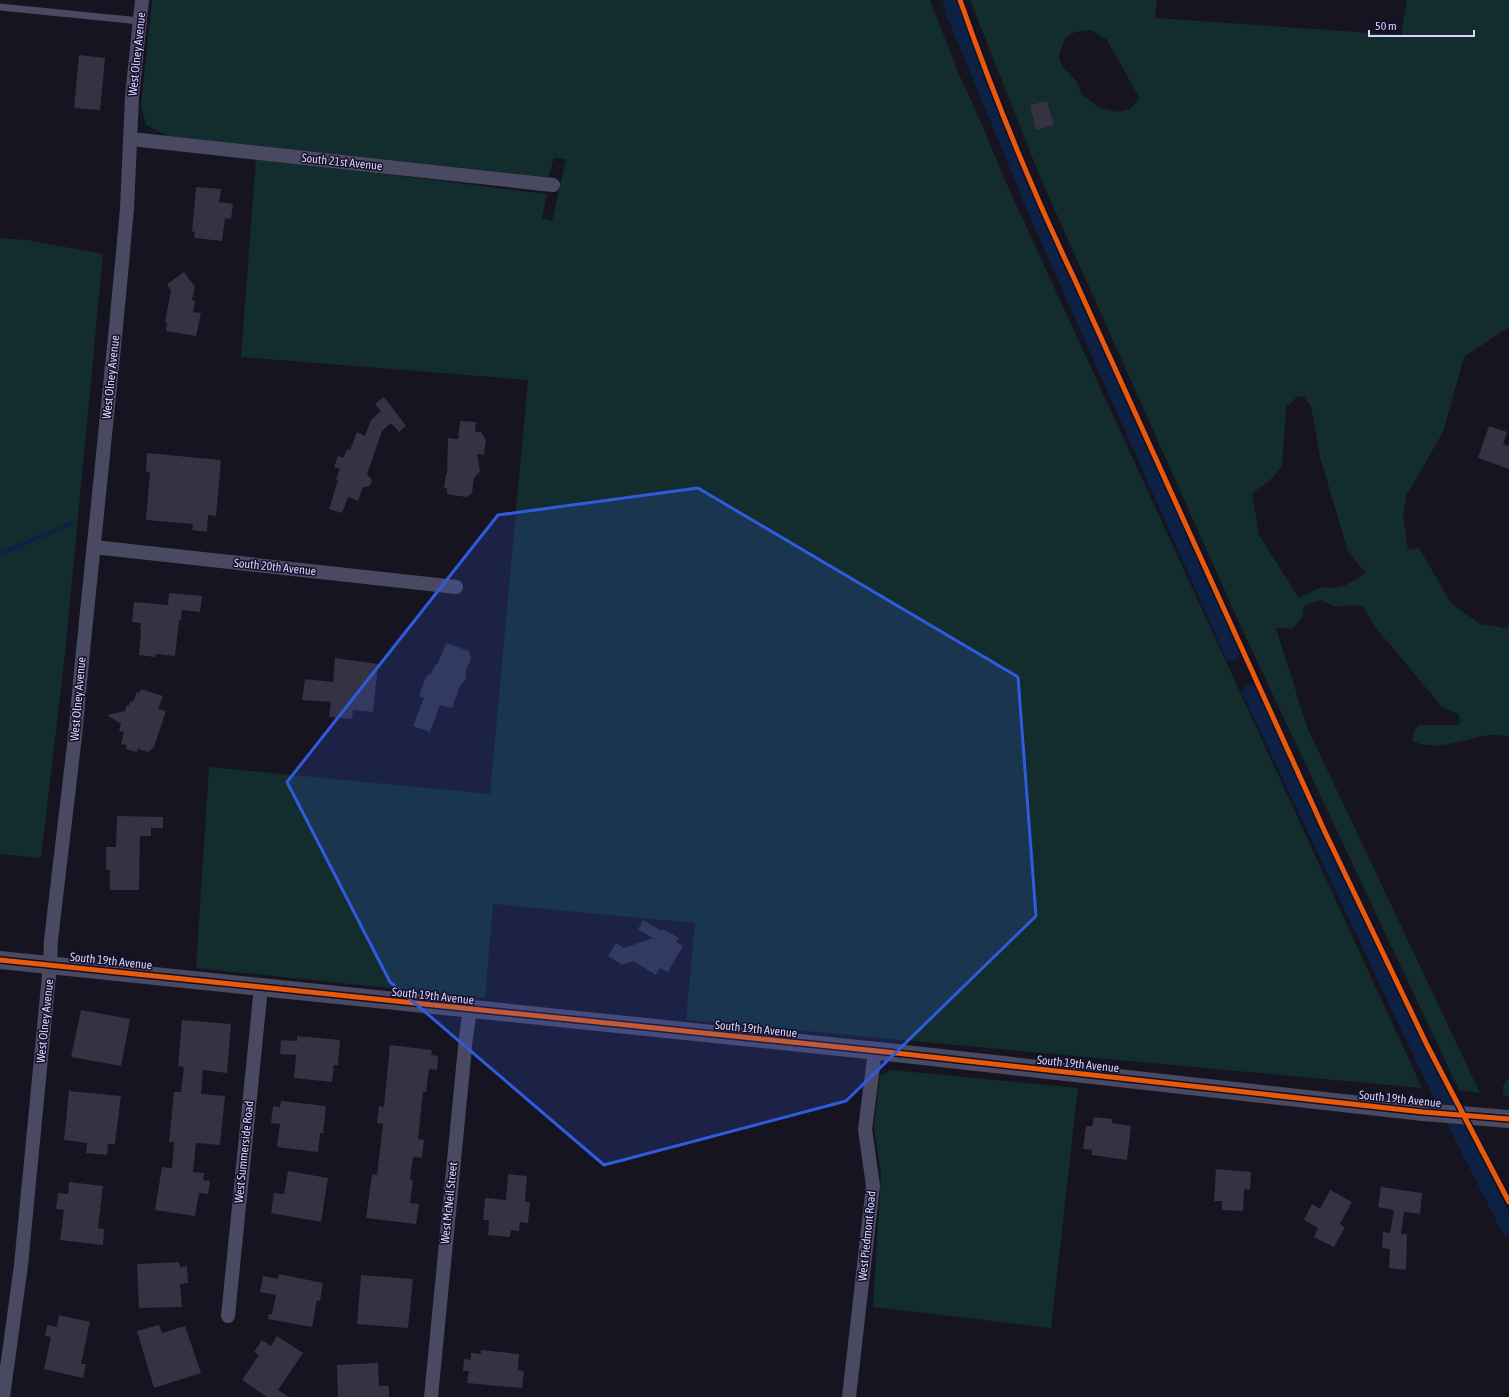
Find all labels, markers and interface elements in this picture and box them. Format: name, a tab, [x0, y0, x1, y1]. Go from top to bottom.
street label: West Olney Avenue	[126, 11, 148, 97]
scale bar	[1369, 12, 1474, 38]
text: 50 m	[1375, 19, 1397, 33]
street label: South 21st Avenue	[301, 151, 383, 173]
street label: West Olney Avenue	[100, 334, 122, 420]
street label: South 20th Avenue	[233, 556, 317, 578]
street label: West Olney Avenue	[67, 656, 89, 742]
street label: South 19th Avenue	[69, 950, 153, 972]
street label: West Olney Avenue	[34, 978, 56, 1064]
street label: South 19th Avenue	[391, 985, 475, 1007]
street label: South 19th Avenue	[714, 1018, 798, 1040]
street label: South 19th Avenue	[1036, 1053, 1120, 1075]
street label: South 19th Avenue	[1358, 1088, 1442, 1110]
street label: West Summerside Road	[232, 1100, 256, 1204]
street label: West McNeil Street	[438, 1161, 460, 1245]
street label: West Piedmont Road	[855, 1190, 879, 1282]

